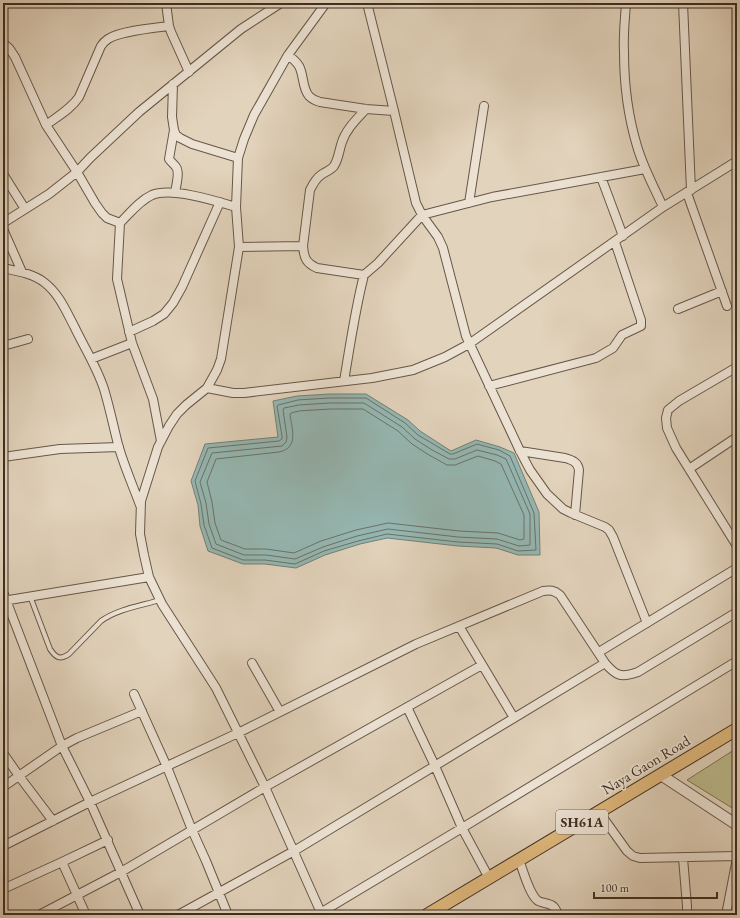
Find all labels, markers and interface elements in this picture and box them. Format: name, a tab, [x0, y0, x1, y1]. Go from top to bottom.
street label: Naya Gaon Road	[598, 731, 694, 798]
road number: SH61A	[556, 810, 608, 834]
scale bar	[594, 874, 717, 900]
text: 100 m	[600, 880, 630, 896]

